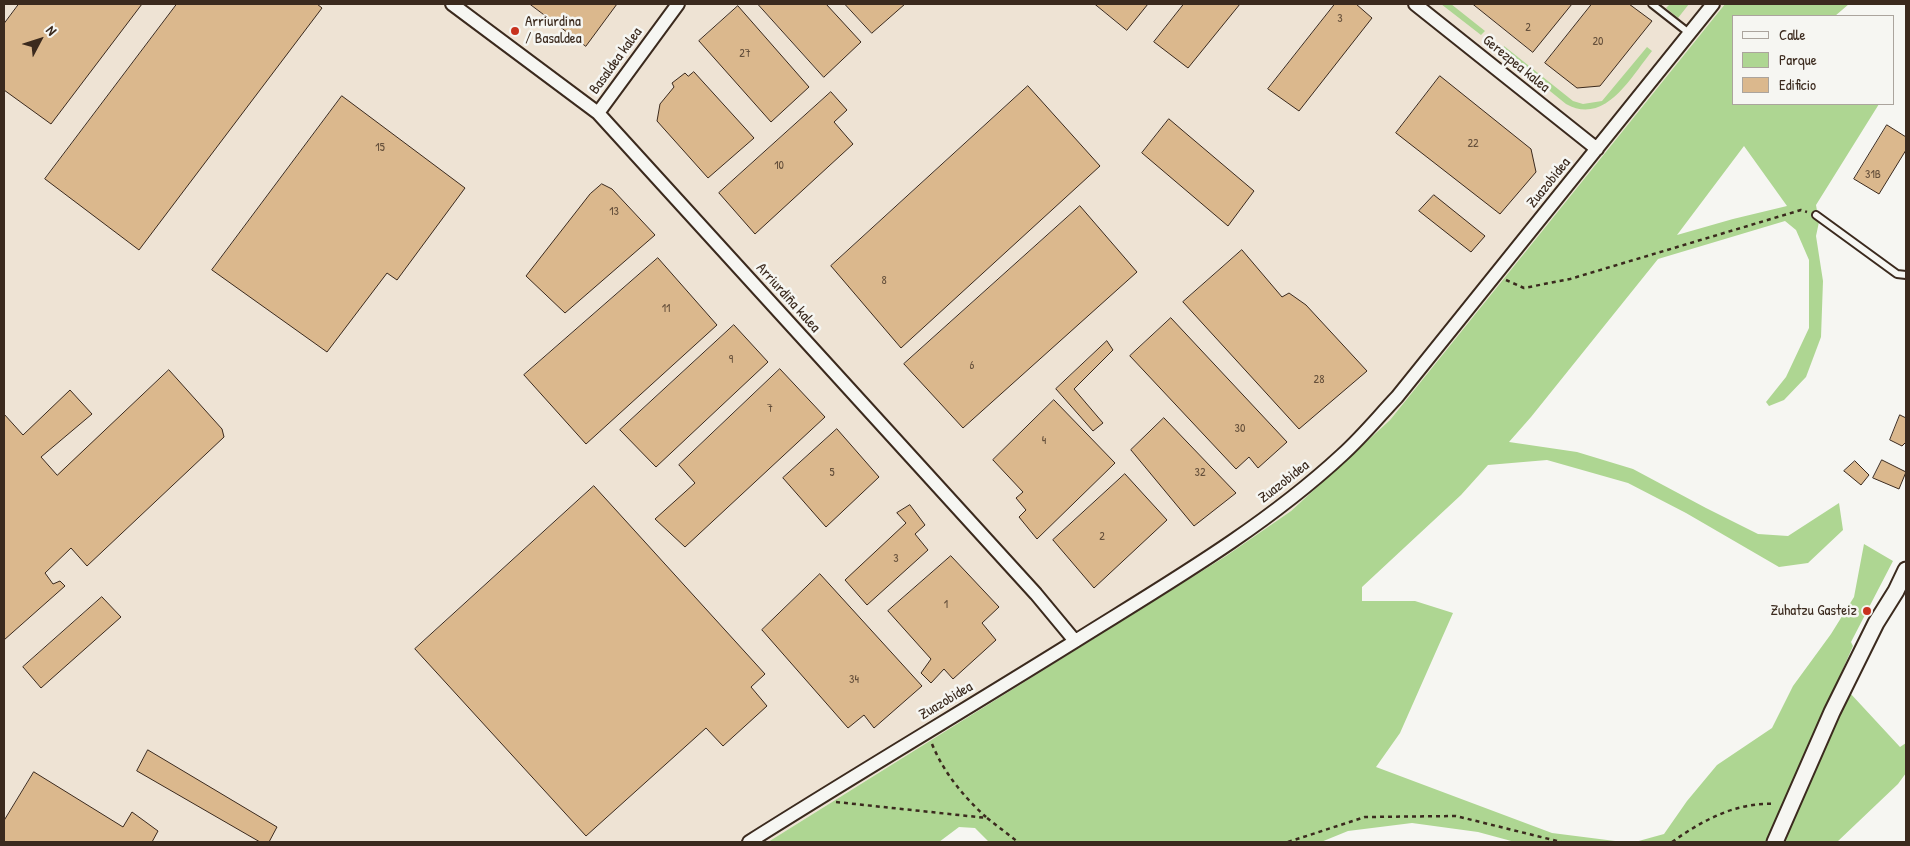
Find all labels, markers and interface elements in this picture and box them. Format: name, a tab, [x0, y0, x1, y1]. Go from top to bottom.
house number: 3	[1337, 12, 1343, 26]
place label: Arriurdina / Basaldea	[525, 13, 582, 48]
north arrow	[15, 15, 65, 65]
legend	[1732, 15, 1895, 105]
text: N	[42, 21, 62, 39]
house number: 2	[1525, 21, 1531, 35]
street label: Basaldea kalea	[586, 24, 646, 98]
text: Calle	[1779, 24, 1806, 45]
marker: Arriurdina / Basaldea	[509, 25, 521, 37]
street label: Gerezpea kalea	[1479, 32, 1553, 96]
house number: 20	[1593, 35, 1603, 49]
house number: 27	[739, 47, 751, 61]
text: Parque	[1779, 49, 1817, 70]
text: Edificio	[1779, 74, 1816, 95]
house number: 22	[1467, 137, 1479, 151]
house number: 15	[375, 141, 385, 155]
street label: Zuazobidea	[1523, 154, 1575, 212]
house number: 10	[774, 159, 784, 173]
house number: 31B	[1865, 168, 1881, 182]
house number: 13	[609, 205, 619, 219]
street label: Arriurdiña kalea	[752, 260, 824, 336]
house number: 8	[881, 274, 887, 288]
house number: 11	[662, 302, 670, 316]
house number: 9	[729, 353, 733, 367]
house number: 6	[970, 359, 974, 373]
house number: 28	[1314, 373, 1324, 387]
house number: 7	[767, 402, 773, 416]
house number: 30	[1235, 422, 1245, 436]
house number: 4	[1042, 434, 1046, 448]
street label: Zuazobidea	[1255, 457, 1313, 507]
house number: 5	[829, 466, 835, 480]
house number: 32	[1195, 466, 1205, 480]
house number: 2	[1099, 530, 1105, 544]
house number: 3	[893, 552, 899, 566]
house number: 1	[944, 598, 948, 612]
place label: Zuhatzu Gasteiz	[1770, 602, 1857, 620]
marker: Zuhatzu Gasteiz	[1861, 605, 1873, 617]
house number: 34	[849, 673, 859, 687]
street label: Zuazobidea	[916, 678, 976, 724]

